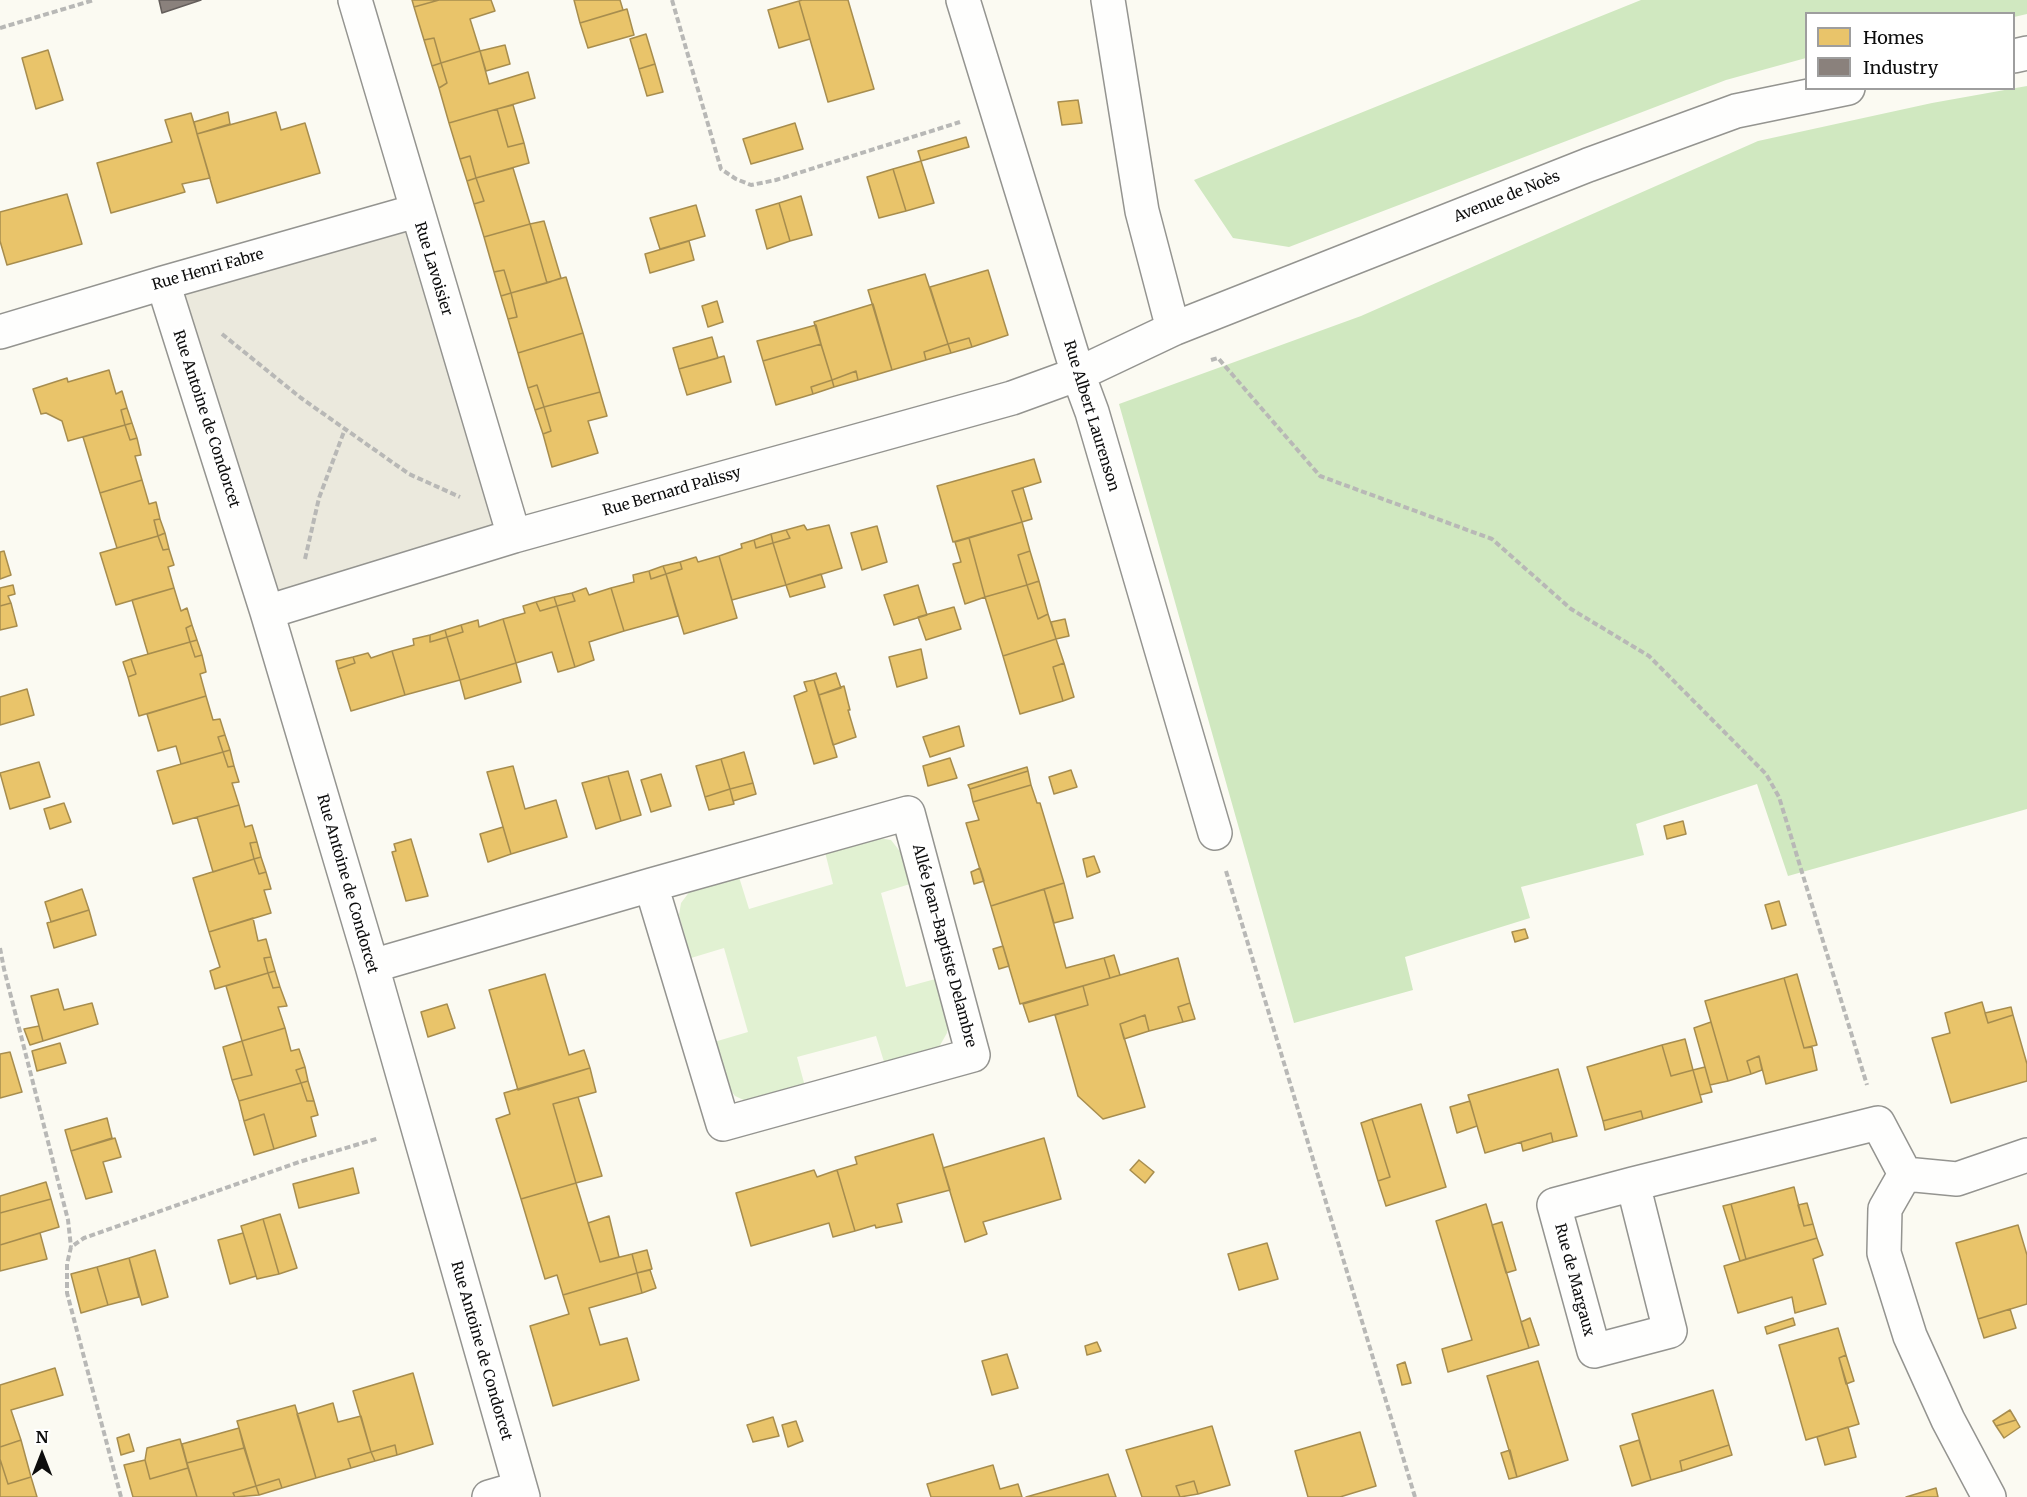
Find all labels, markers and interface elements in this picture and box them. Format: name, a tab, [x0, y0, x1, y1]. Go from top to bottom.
legend	[1805, 12, 2015, 90]
text: Homes	[1863, 26, 1924, 49]
text: Industry	[1863, 56, 1938, 79]
street label: Avenue de Noès	[1451, 168, 1563, 226]
street label: Rue Lavoisier	[410, 220, 456, 318]
street label: Rue Henri Fabre	[150, 245, 266, 295]
street label: Rue Antoine de Condorcet	[169, 328, 243, 510]
street label: Rue Albert Laurenson	[1059, 338, 1123, 494]
street label: Rue Bernard Palissy	[601, 464, 743, 520]
street label: Rue Antoine de Condorcet	[313, 792, 381, 976]
street label: Allée Jean-Baptiste Delambre	[908, 842, 980, 1050]
street label: Rue de Margaux	[1550, 1222, 1598, 1338]
street label: Rue Antoine de Condorcet	[447, 1259, 515, 1443]
north arrow	[12, 1425, 72, 1485]
text: N	[36, 1427, 48, 1447]

